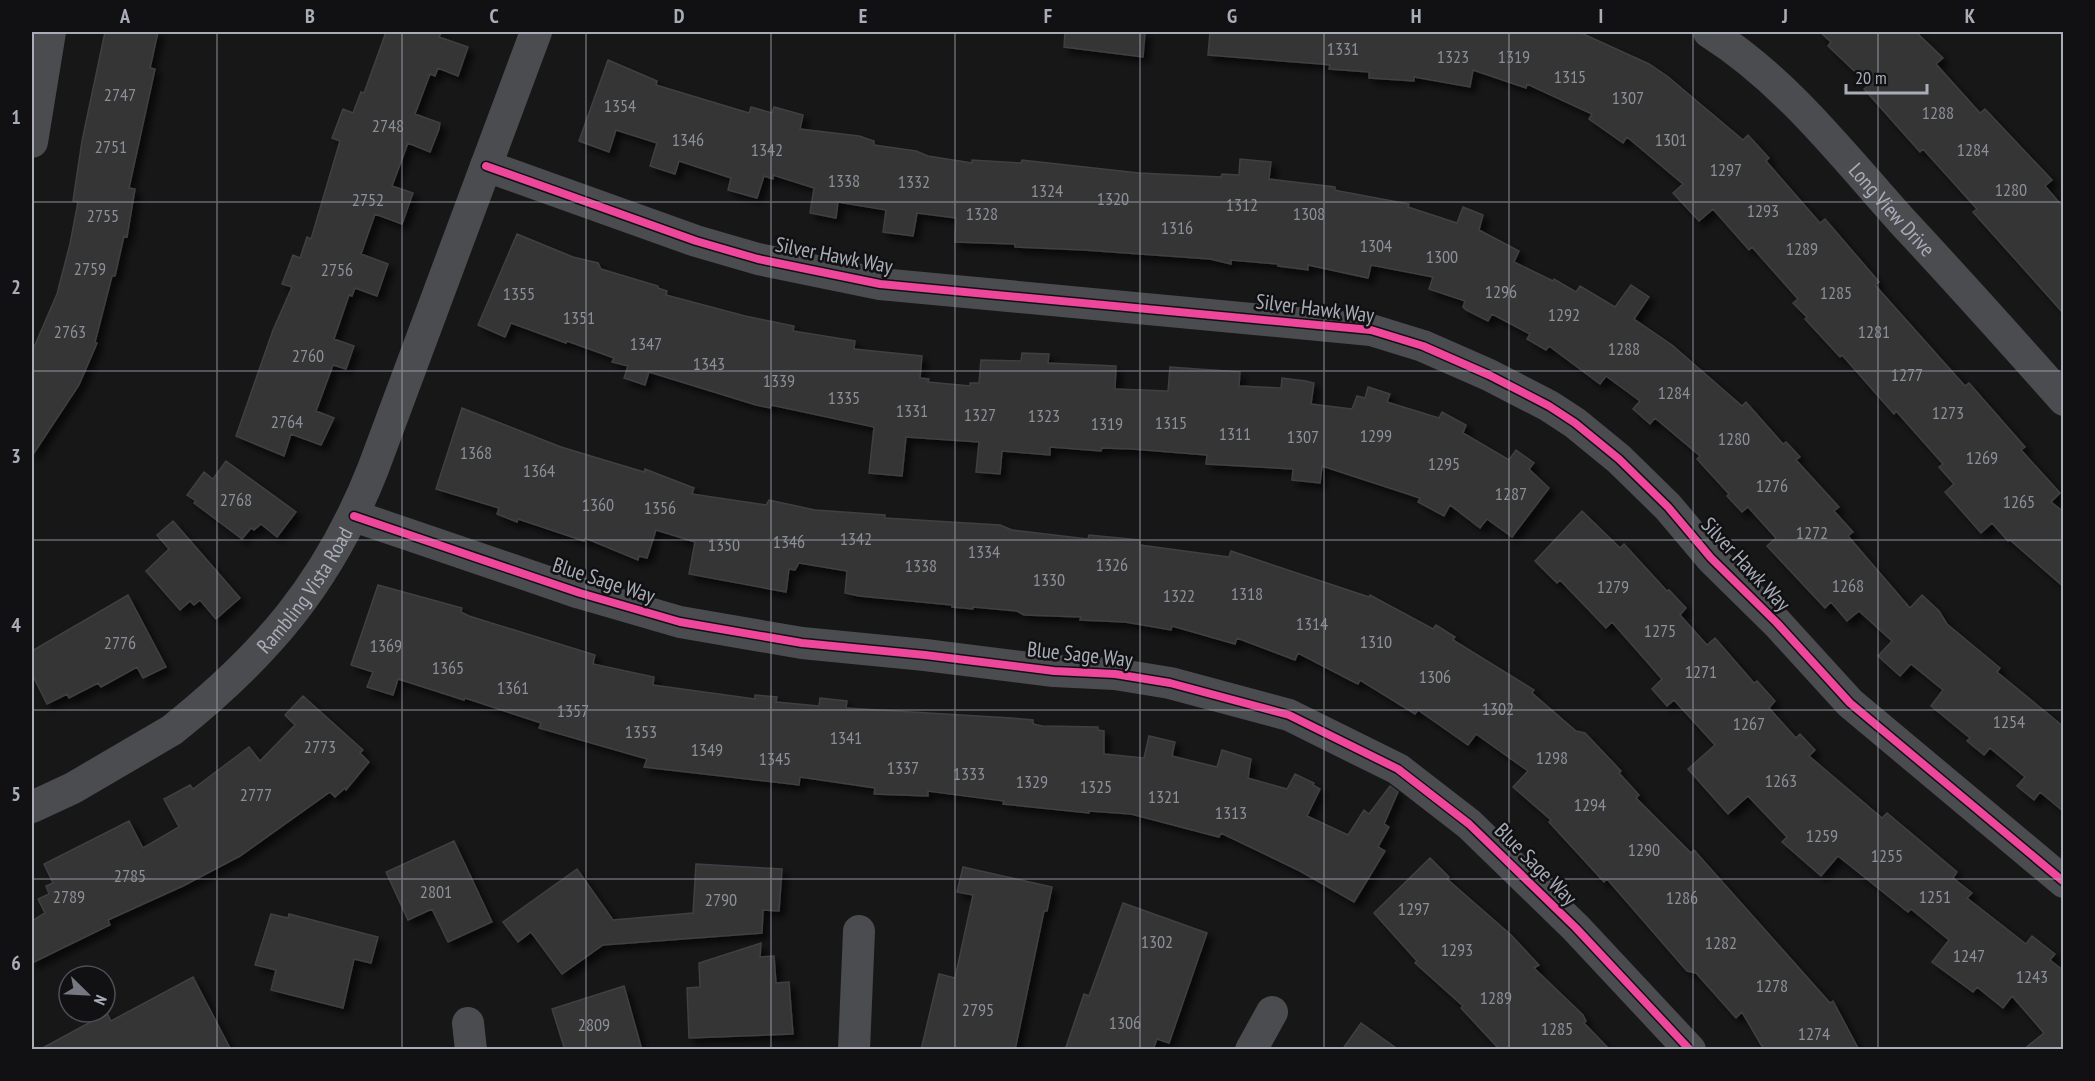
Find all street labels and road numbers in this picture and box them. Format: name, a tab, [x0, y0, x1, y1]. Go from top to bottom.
street label: Long View Drive	[1843, 157, 1941, 262]
street label: Silver Hawk Way	[773, 230, 895, 280]
street label: Silver Hawk Way	[1254, 287, 1376, 329]
street label: Silver Hawk Way	[1696, 511, 1797, 617]
street label: Rambling Vista Road	[250, 522, 358, 659]
street label: Blue Sage Way	[549, 551, 659, 609]
street label: Blue Sage Way	[1026, 635, 1134, 673]
street label: Blue Sage Way	[1489, 817, 1583, 911]

